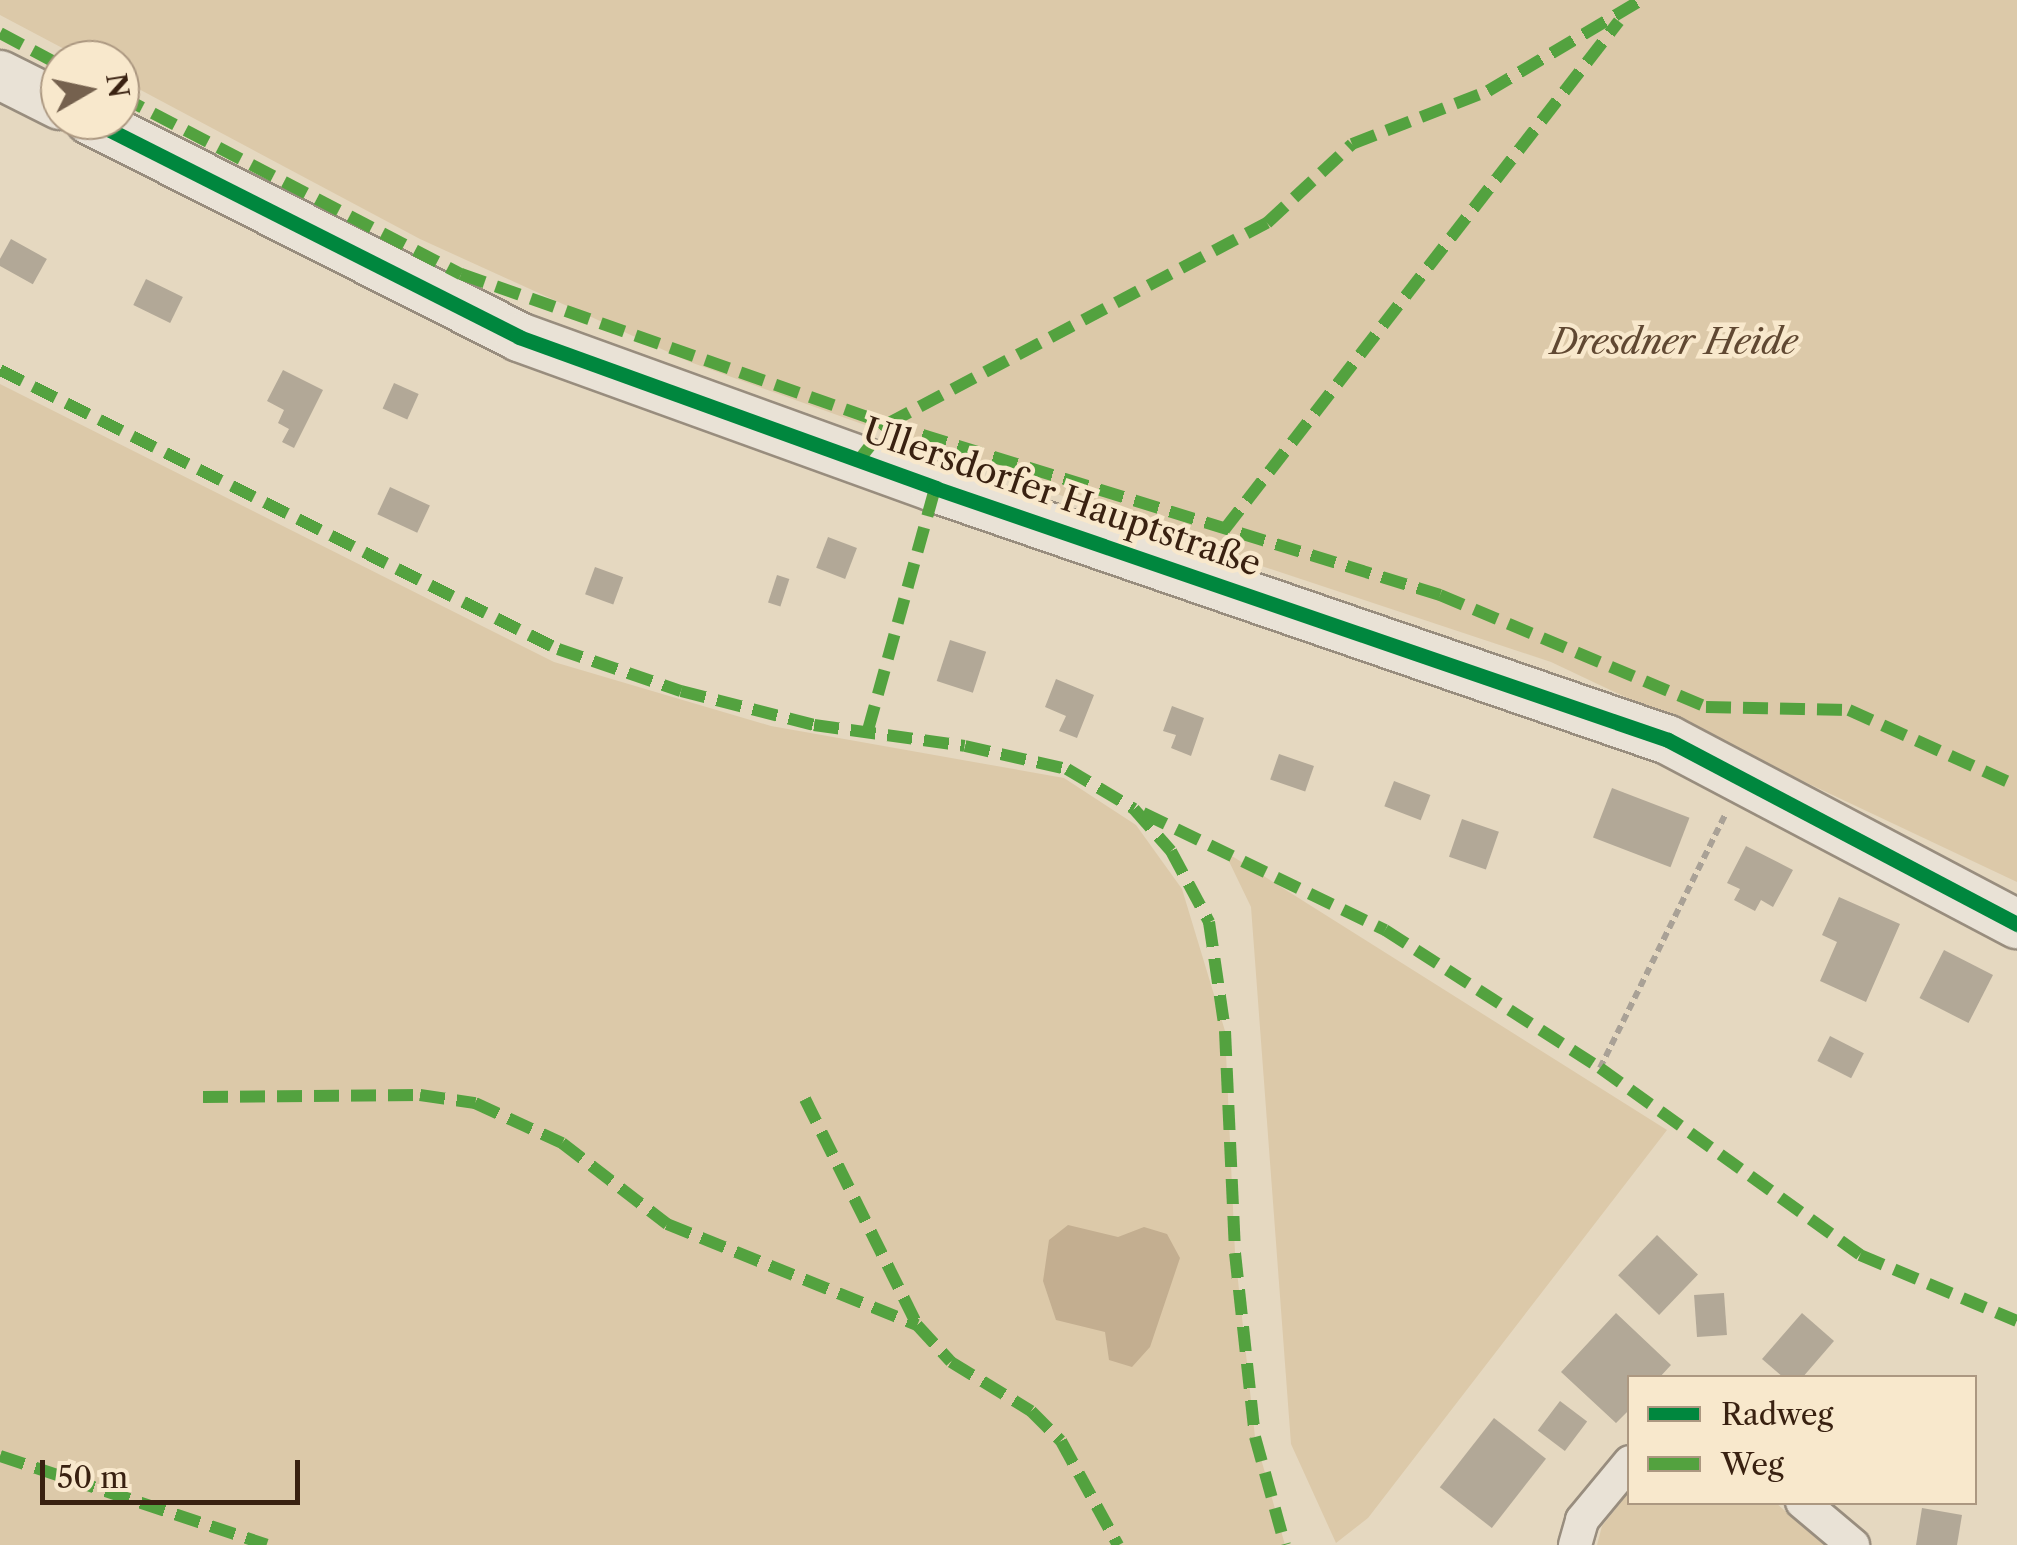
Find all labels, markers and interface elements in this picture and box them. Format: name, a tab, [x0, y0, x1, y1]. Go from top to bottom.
north arrow	[40, 40, 140, 140]
text: N	[99, 71, 136, 100]
park label: Dresdner Heide	[1550, 321, 1798, 363]
street label: Ullersdorfer Hauptstraße	[857, 409, 1267, 585]
legend	[1627, 1375, 1977, 1505]
text: Radweg	[1721, 1396, 1833, 1433]
scale bar	[45, 1440, 305, 1502]
text: Weg	[1721, 1446, 1784, 1483]
text: 50 m	[57, 1459, 128, 1496]

